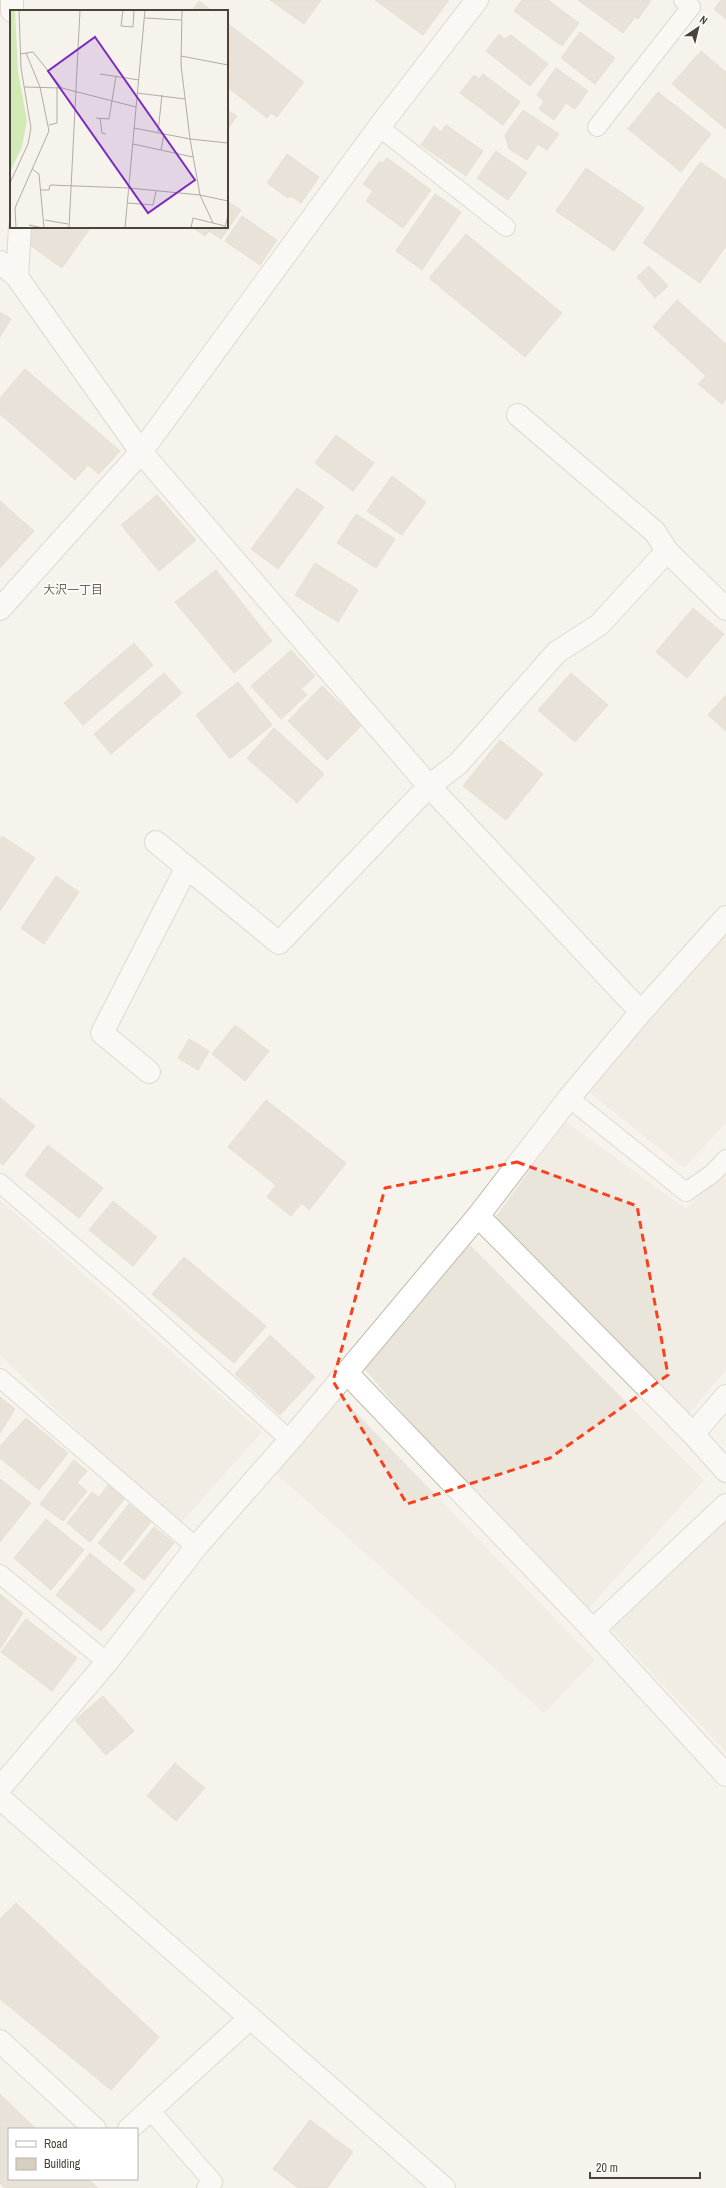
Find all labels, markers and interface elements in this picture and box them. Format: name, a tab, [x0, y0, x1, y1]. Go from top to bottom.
north arrow	[678, 8, 718, 48]
inset map	[10, 10, 228, 228]
text: N	[697, 12, 710, 27]
district label: 大沢一丁目	[43, 582, 103, 598]
legend	[8, 2128, 138, 2180]
text: Road	[44, 2136, 68, 2152]
scale bar	[590, 2154, 700, 2180]
text: Building	[44, 2156, 81, 2172]
text: 20 m	[596, 2160, 618, 2176]

